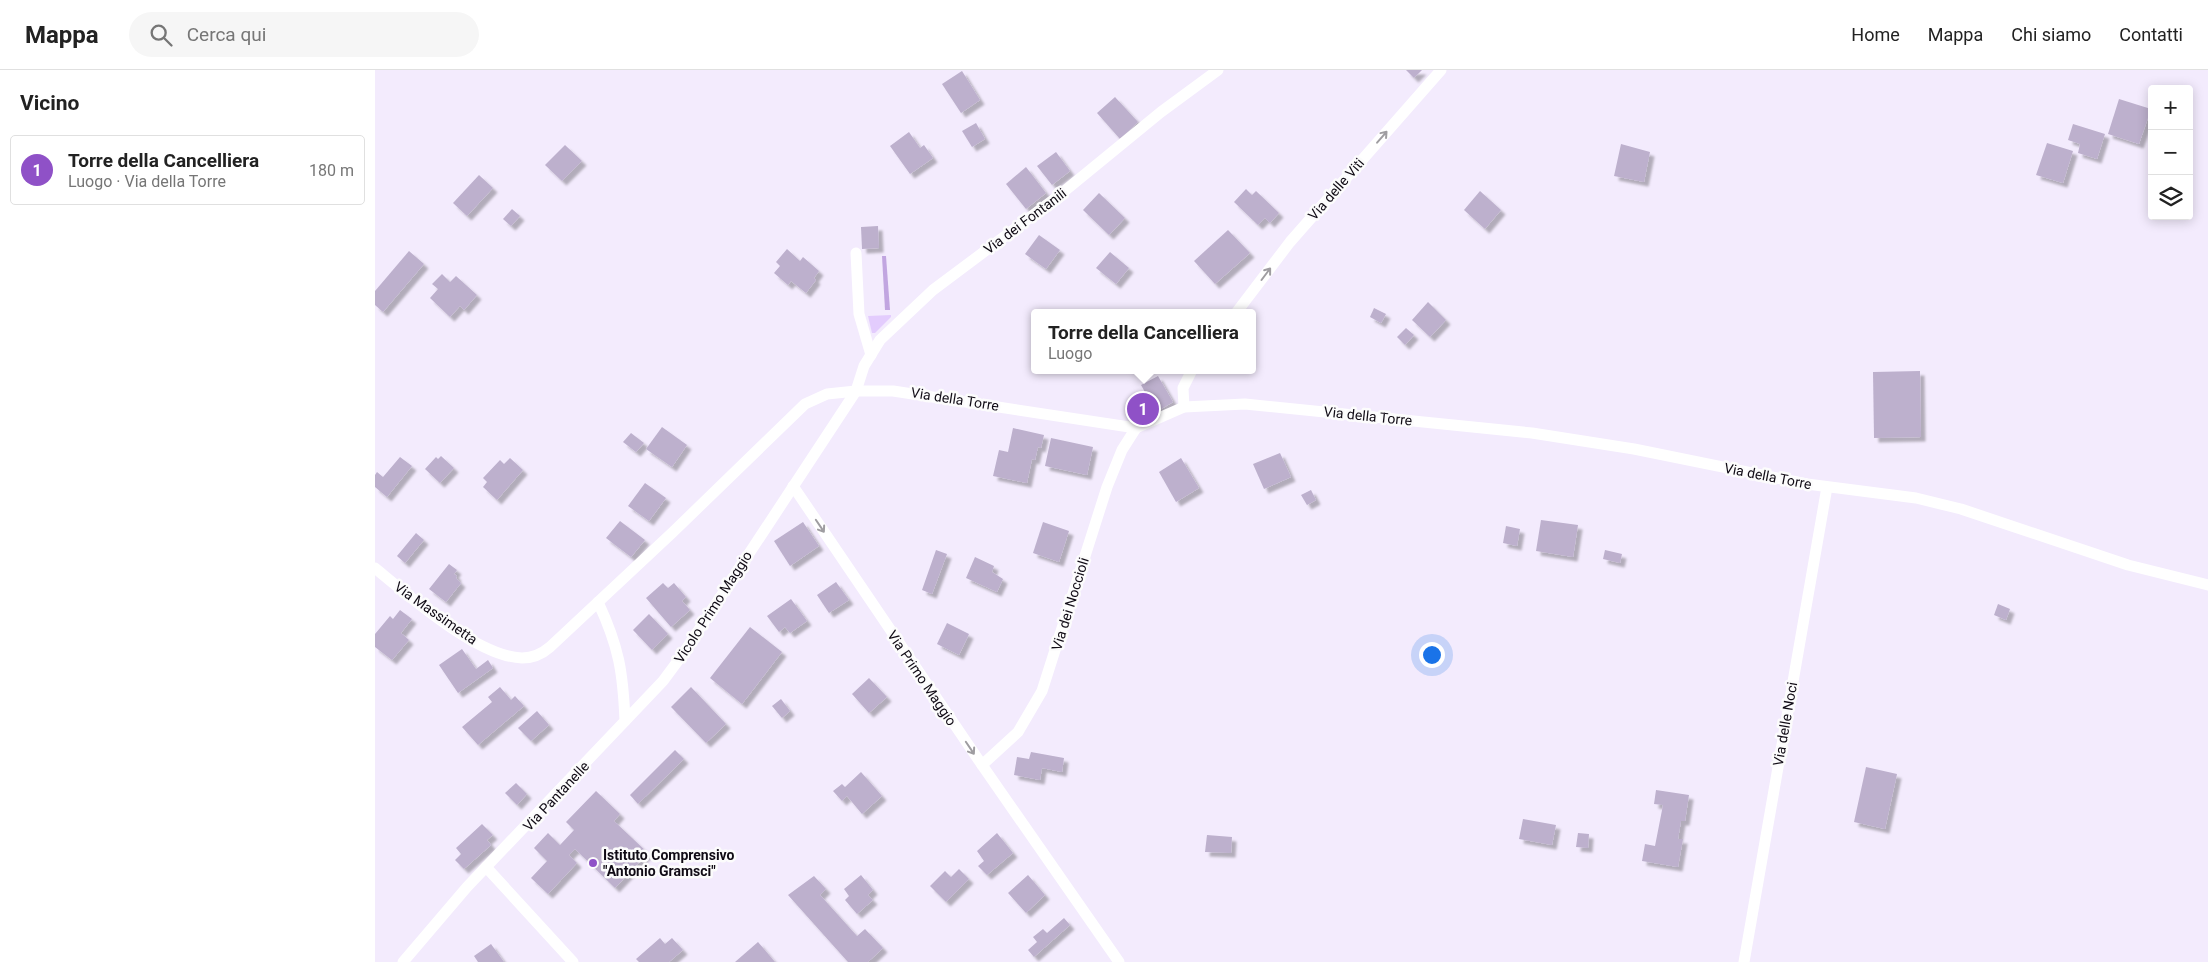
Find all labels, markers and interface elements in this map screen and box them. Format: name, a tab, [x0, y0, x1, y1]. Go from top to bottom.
search box	[129, 12, 479, 57]
text: Mappa	[25, 21, 99, 49]
icon: search	[147, 21, 175, 49]
text: Cerca qui	[187, 23, 266, 46]
text: Home	[1851, 24, 1900, 45]
text: Mappa	[1928, 24, 1983, 45]
text: Chi siamo	[2011, 24, 2091, 45]
text: Contatti	[2119, 24, 2183, 45]
map controls	[2148, 85, 2193, 220]
button: +	[2148, 85, 2193, 130]
text: Vicino	[20, 91, 79, 115]
button: −	[2148, 130, 2193, 175]
one-way arrow	[1377, 131, 1388, 144]
text: Torre della Cancelliera	[68, 149, 259, 172]
street label: Via delle Viti	[1305, 155, 1367, 223]
text: 1	[32, 161, 42, 180]
text: 180 m	[309, 161, 354, 180]
text: Luogo · Via della Torre	[68, 172, 226, 191]
button: layers	[2148, 175, 2193, 220]
street label: Via dei Fontanili	[981, 185, 1069, 257]
one-way arrow	[1260, 268, 1271, 281]
popup	[1031, 309, 1256, 374]
text: Torre della Cancelliera	[1048, 321, 1239, 344]
text: Luogo	[1048, 344, 1092, 363]
street label: Via della Torre	[910, 384, 1000, 414]
pin: 1	[1127, 390, 1159, 428]
street label: Via della Torre	[1323, 403, 1413, 429]
street label: Via della Torre	[1723, 460, 1813, 492]
one-way arrow	[815, 519, 825, 533]
street label: Vicolo Primo Maggio	[671, 548, 755, 666]
street label: Via dei Noccioli	[1048, 556, 1092, 652]
street label: Via Massimetta	[391, 578, 481, 648]
street label: Via Primo Maggio	[884, 627, 960, 729]
your location	[1419, 642, 1445, 668]
street label: Via delle Noci	[1770, 681, 1800, 767]
one-way arrow	[965, 741, 975, 755]
street label: Via Pantanelle	[520, 758, 592, 834]
place label: Istituto Comprensivo "Antonio Gramsci"	[603, 847, 735, 879]
marker: Istituto Comprensivo "Antonio Gramsci"	[587, 857, 599, 869]

